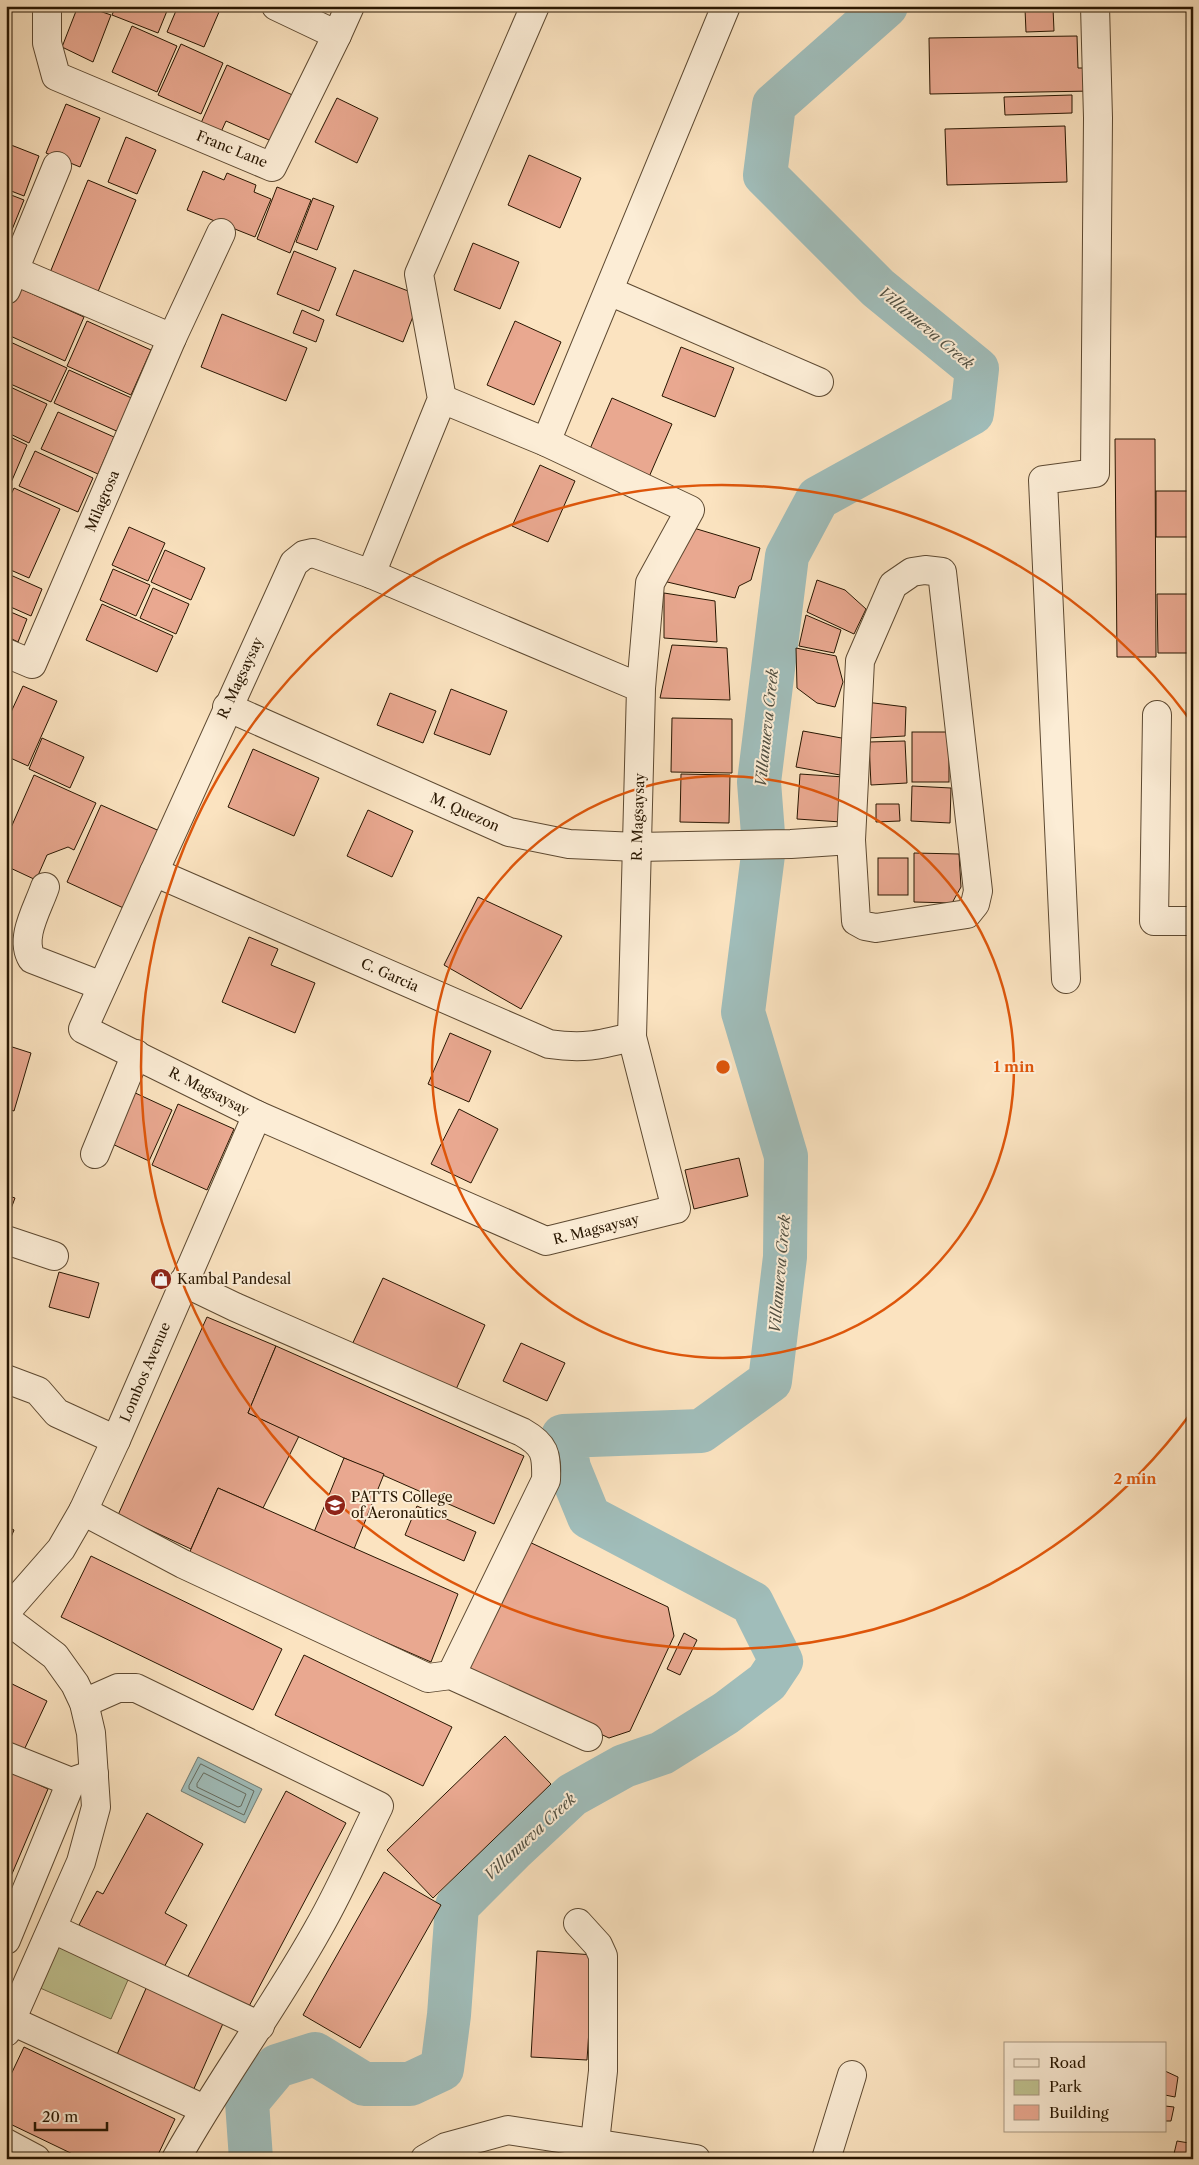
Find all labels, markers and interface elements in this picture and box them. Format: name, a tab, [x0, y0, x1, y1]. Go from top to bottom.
street label: Franc Lane	[194, 127, 270, 172]
water label: Villanueva Creek	[875, 282, 978, 373]
street label: Milagrosa	[81, 467, 123, 534]
street label: R. Magsaysay	[213, 634, 267, 722]
water label: Villanueva Creek	[751, 668, 782, 788]
street label: R. Magsaysay	[627, 772, 649, 861]
street label: M. Quezon	[427, 789, 503, 835]
street label: C. Garcia	[358, 954, 422, 996]
text: 1 min	[993, 1057, 1035, 1076]
centre of rings	[714, 1058, 732, 1076]
street label: R. Magsaysay	[166, 1063, 253, 1119]
street label: R. Magsaysay	[551, 1210, 641, 1248]
water label: Villanueva Creek	[765, 1214, 794, 1334]
shop icon: Kambal Pandesal	[149, 1267, 173, 1291]
place label: Kambal Pandesal	[177, 1270, 291, 1288]
street label: Lombos Avenue	[116, 1319, 174, 1425]
text: 2 min	[1113, 1469, 1157, 1488]
place label: PATTS College of Aeronautics	[351, 1488, 453, 1522]
school or university icon: PATTS College of Aeronautics	[323, 1493, 347, 1517]
water label: Villanueva Creek	[480, 1789, 580, 1884]
legend	[1004, 2042, 1166, 2132]
text: Road	[1049, 2053, 1086, 2072]
text: Park	[1049, 2077, 1083, 2096]
scale bar	[35, 2100, 108, 2132]
text: Building	[1049, 2103, 1109, 2122]
text: 20 m	[42, 2107, 78, 2126]

